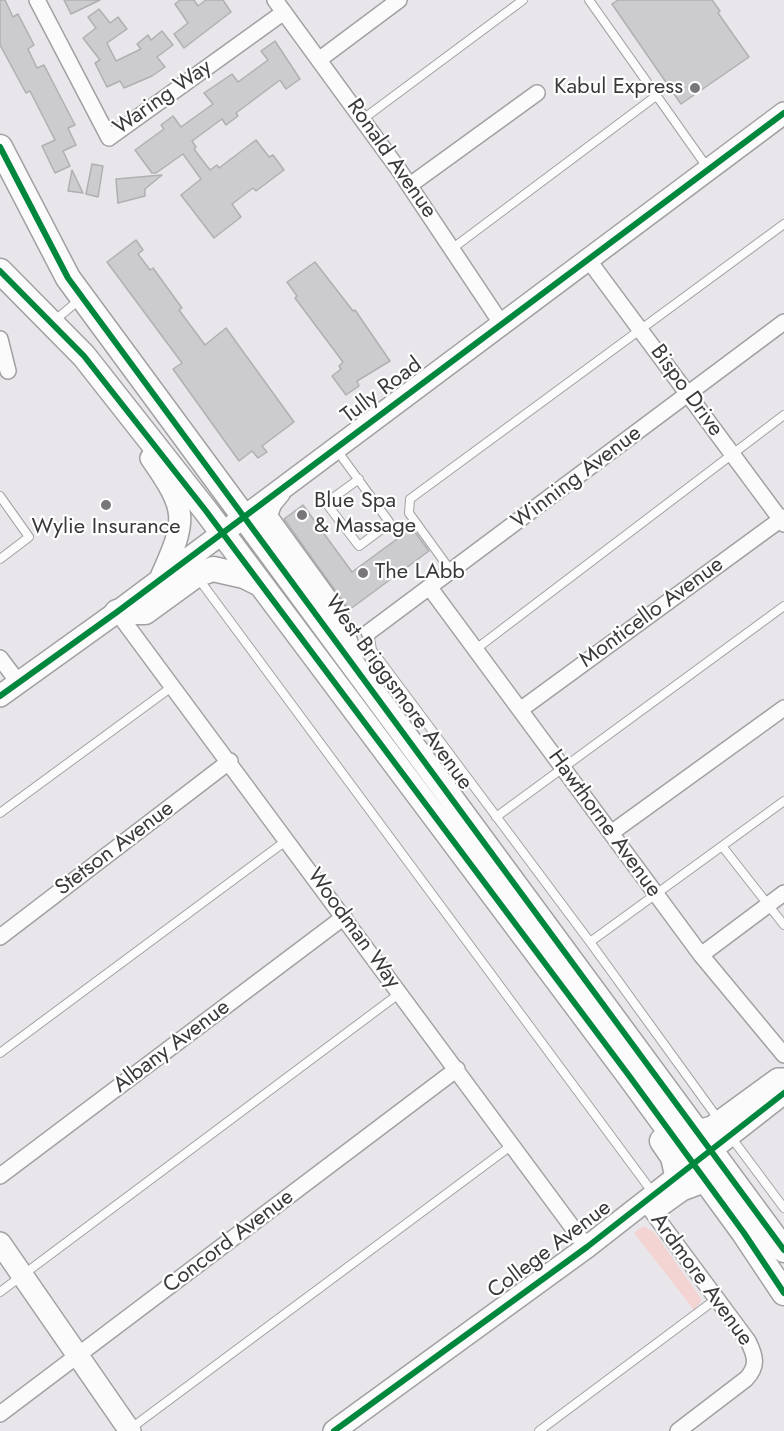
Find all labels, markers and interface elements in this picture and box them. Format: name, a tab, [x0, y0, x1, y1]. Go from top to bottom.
street label: Waring Way	[109, 55, 217, 141]
place label: Kabul Express	[554, 75, 683, 101]
marker: Kabul Express	[688, 81, 702, 95]
street label: Ronald Avenue	[340, 94, 442, 224]
street label: Bispo Drive	[644, 340, 728, 442]
street label: Tully Road	[337, 352, 427, 430]
street label: Winning Avenue	[507, 421, 647, 535]
place label: Blue Spa & Massage	[314, 489, 416, 540]
marker: Wylie Insurance	[99, 498, 113, 512]
marker: Blue Spa & Massage	[295, 508, 309, 522]
place label: Wylie Insurance	[31, 515, 181, 541]
street label: Monticello Avenue	[575, 552, 729, 674]
place label: The LAbb	[375, 560, 465, 586]
marker: The LAbb	[356, 566, 370, 580]
street label: West Briggsmore Avenue	[318, 590, 478, 796]
street label: Hawthorne Avenue	[542, 745, 666, 903]
street label: Stetson Avenue	[51, 796, 179, 902]
street label: Woodman Way	[301, 864, 405, 994]
street label: Albany Avenue	[109, 995, 235, 1099]
street label: Concord Avenue	[159, 1184, 299, 1300]
street label: College Avenue	[483, 1195, 617, 1305]
street label: Ardmore Avenue	[644, 1209, 758, 1351]

